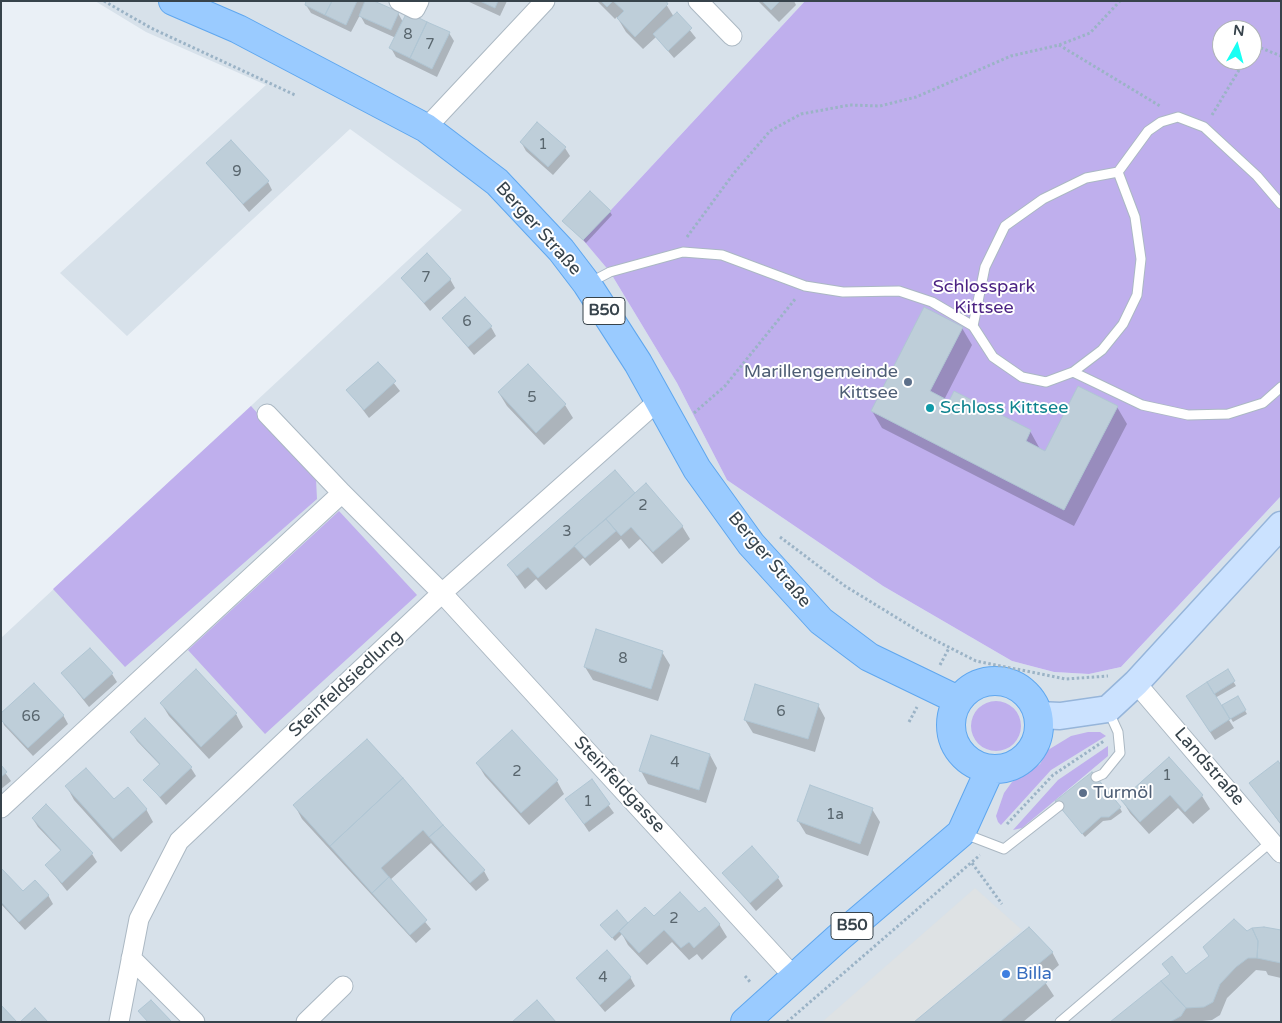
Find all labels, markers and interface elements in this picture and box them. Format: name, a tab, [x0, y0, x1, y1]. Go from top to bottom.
north arrow	[1212, 20, 1262, 70]
text: N	[1232, 21, 1245, 40]
house number: 8	[403, 26, 413, 44]
house number: 7	[425, 36, 435, 54]
house number: 1	[538, 136, 548, 154]
house number: 9	[232, 163, 242, 181]
street label: Berger Straße	[490, 178, 586, 280]
house number: 7	[421, 269, 431, 287]
park label: Schlosspark Kittsee	[933, 276, 1035, 318]
road number: B50	[583, 298, 625, 324]
house number: 6	[462, 313, 472, 331]
place label: Marillengemeinde Kittsee	[744, 361, 898, 404]
marker: Marillengemeinde Kittsee	[902, 376, 914, 388]
house number: 5	[527, 389, 537, 407]
place label: Schloss Kittsee	[940, 397, 1068, 419]
marker: Schloss Kittsee	[924, 402, 936, 414]
house number: 2	[638, 497, 648, 515]
street label: Berger Straße	[723, 508, 815, 612]
house number: 3	[562, 523, 572, 541]
street label: Steinfeldsiedlung	[285, 626, 407, 742]
house number: 8	[618, 650, 628, 668]
house number: 6	[776, 703, 786, 721]
house number: 66	[22, 708, 40, 726]
street label: Landstraße	[1169, 724, 1249, 810]
street label: Steinfeldgasse	[569, 732, 669, 838]
house number: 4	[670, 754, 680, 772]
house number: 2	[512, 763, 522, 781]
house number: 1	[1162, 767, 1172, 785]
place label: Turmöl	[1093, 782, 1153, 804]
marker: Turmöl	[1077, 787, 1089, 799]
house number: 1	[583, 793, 593, 811]
house number: 1a	[826, 806, 844, 824]
house number: 2	[669, 910, 679, 928]
road number: B50	[831, 912, 873, 939]
place label: Billa	[1016, 963, 1052, 985]
marker: Billa	[1000, 968, 1012, 980]
house number: 4	[598, 969, 608, 987]

